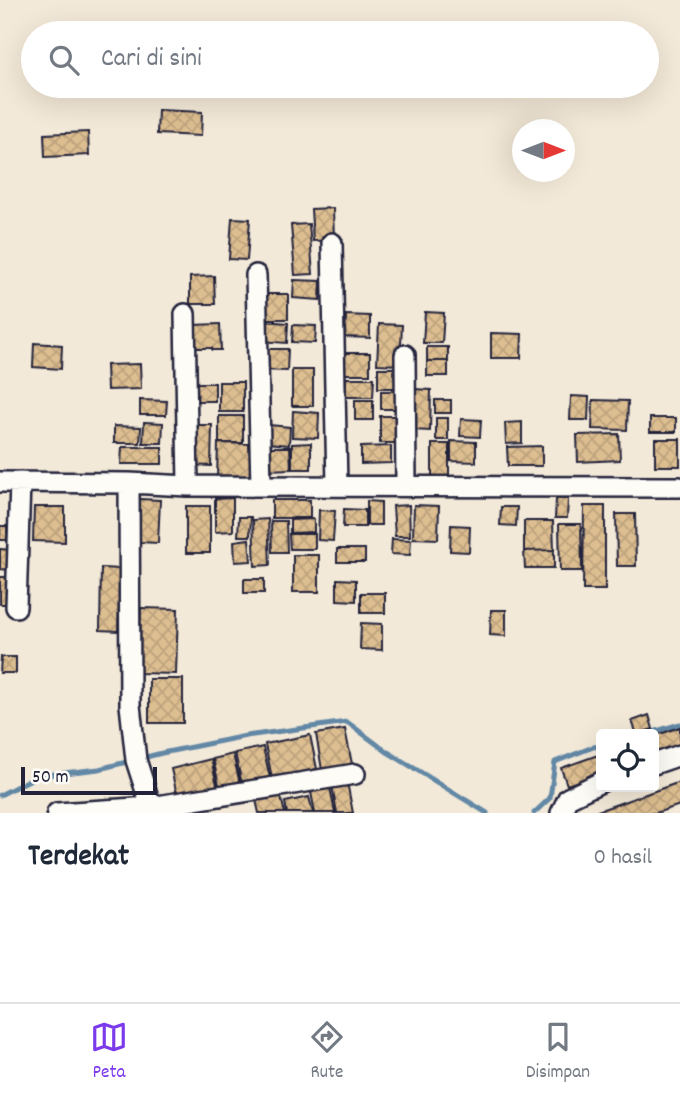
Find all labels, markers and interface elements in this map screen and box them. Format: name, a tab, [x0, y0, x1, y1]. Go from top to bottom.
search box	[21, 21, 659, 98]
icon: search	[45, 41, 83, 79]
text: Cari di sini	[101, 41, 202, 78]
north arrow	[512, 119, 575, 182]
map controls	[596, 729, 659, 792]
button: locate	[596, 729, 659, 792]
scale bar	[21, 764, 158, 796]
text: 50 m	[32, 765, 69, 792]
text: Terdekat	[28, 837, 129, 880]
text: 0 hasil	[594, 842, 652, 875]
tab: Peta	[90, 1018, 128, 1087]
tab: Rute	[308, 1018, 346, 1087]
tab: Disimpan	[526, 1018, 590, 1087]

